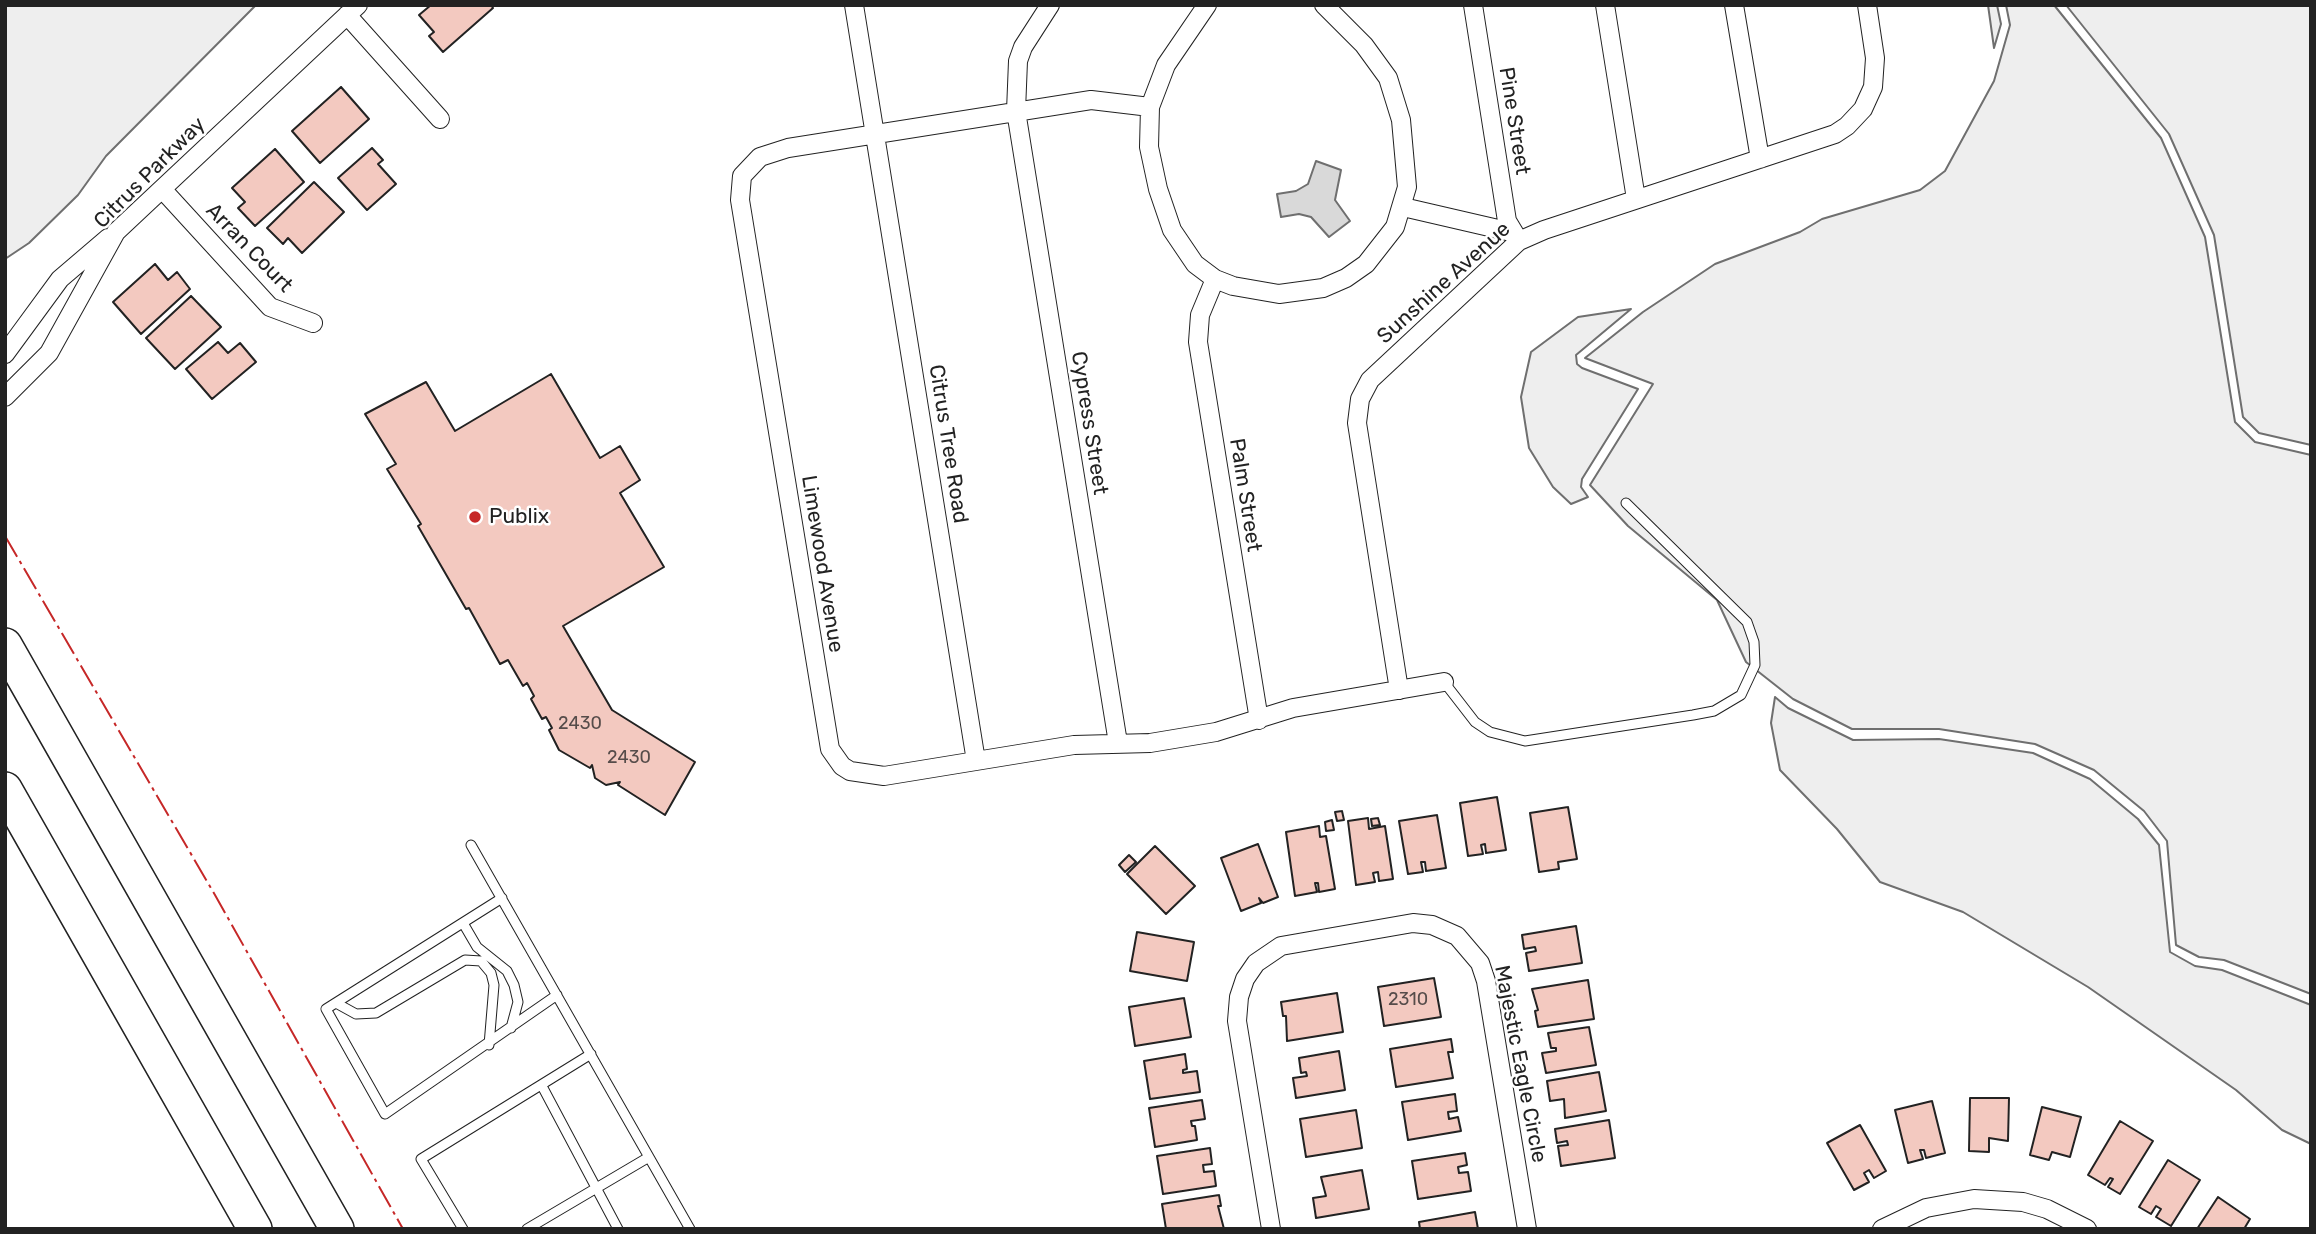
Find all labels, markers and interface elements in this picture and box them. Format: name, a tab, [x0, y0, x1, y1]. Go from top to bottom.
street label: Pine Street	[1493, 65, 1535, 177]
street label: Citrus Parkway	[89, 112, 211, 234]
street label: Arran Court	[200, 198, 298, 298]
street label: Sunshine Avenue	[1372, 217, 1516, 349]
street label: Cypress Street	[1065, 349, 1113, 497]
street label: Citrus Tree Road	[923, 363, 973, 525]
street label: Palm Street	[1224, 436, 1266, 554]
street label: Limewood Avenue	[796, 474, 848, 654]
place label: Publix	[489, 504, 549, 530]
marker: Publix	[467, 509, 483, 525]
house number: 2430	[558, 713, 602, 735]
house number: 2430	[607, 747, 651, 769]
street label: Majestic Eagle Circle	[1489, 963, 1551, 1165]
house number: 2310	[1388, 989, 1428, 1011]

